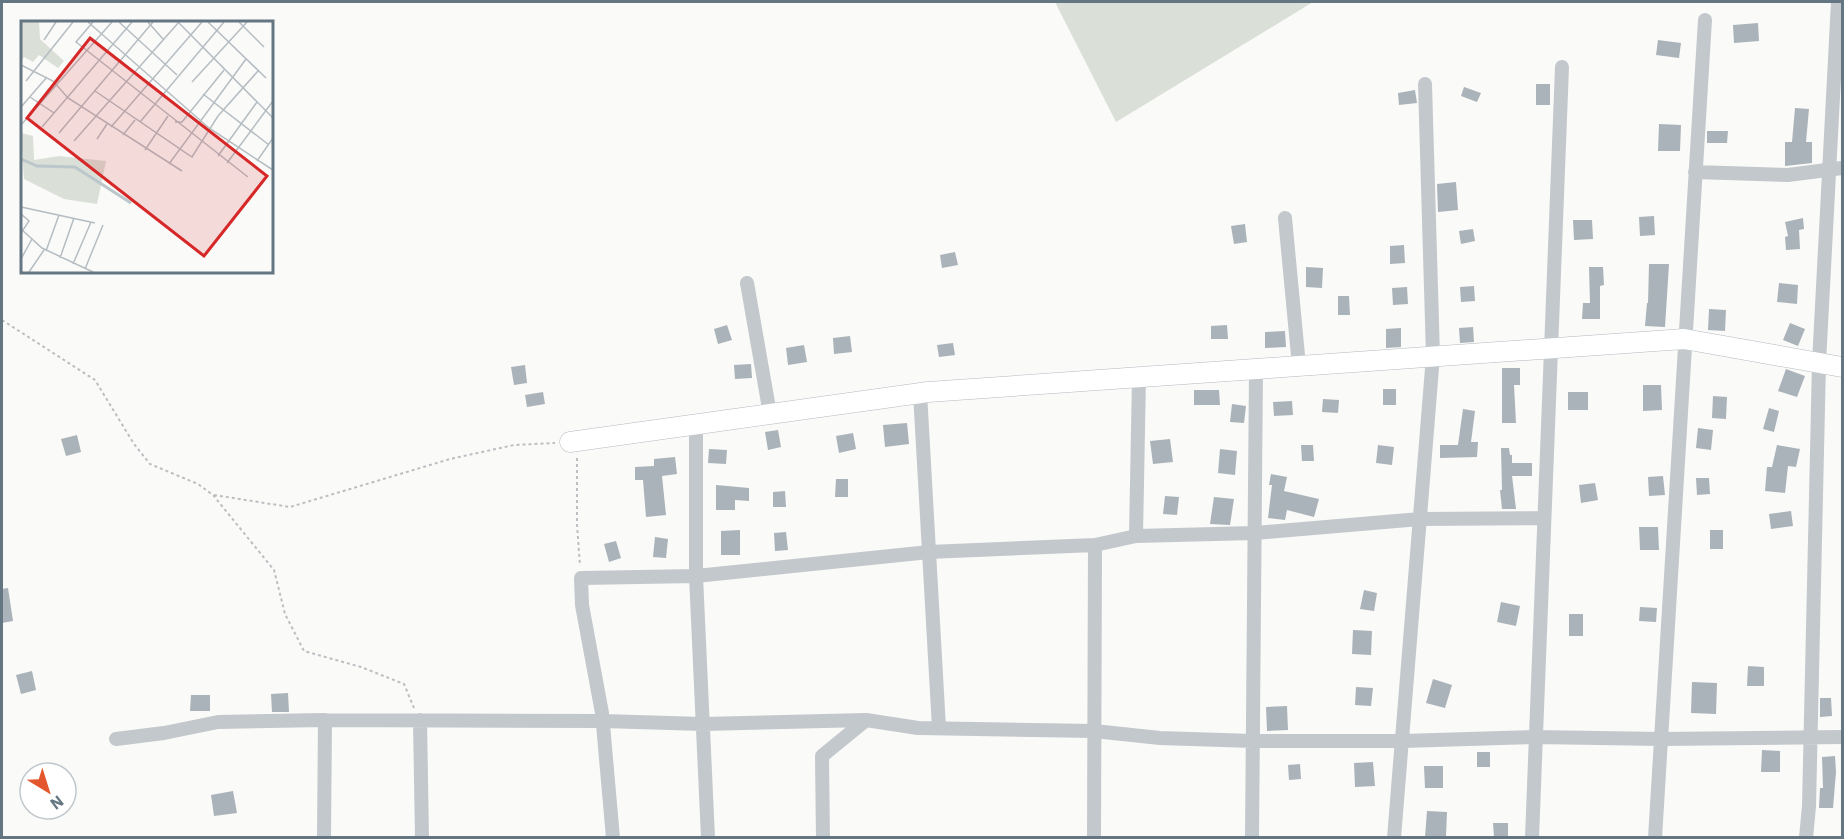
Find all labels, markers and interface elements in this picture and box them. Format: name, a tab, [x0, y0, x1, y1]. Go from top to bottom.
inset map	[21, 21, 273, 273]
north arrow	[18, 761, 78, 821]
text: N	[47, 791, 68, 814]

